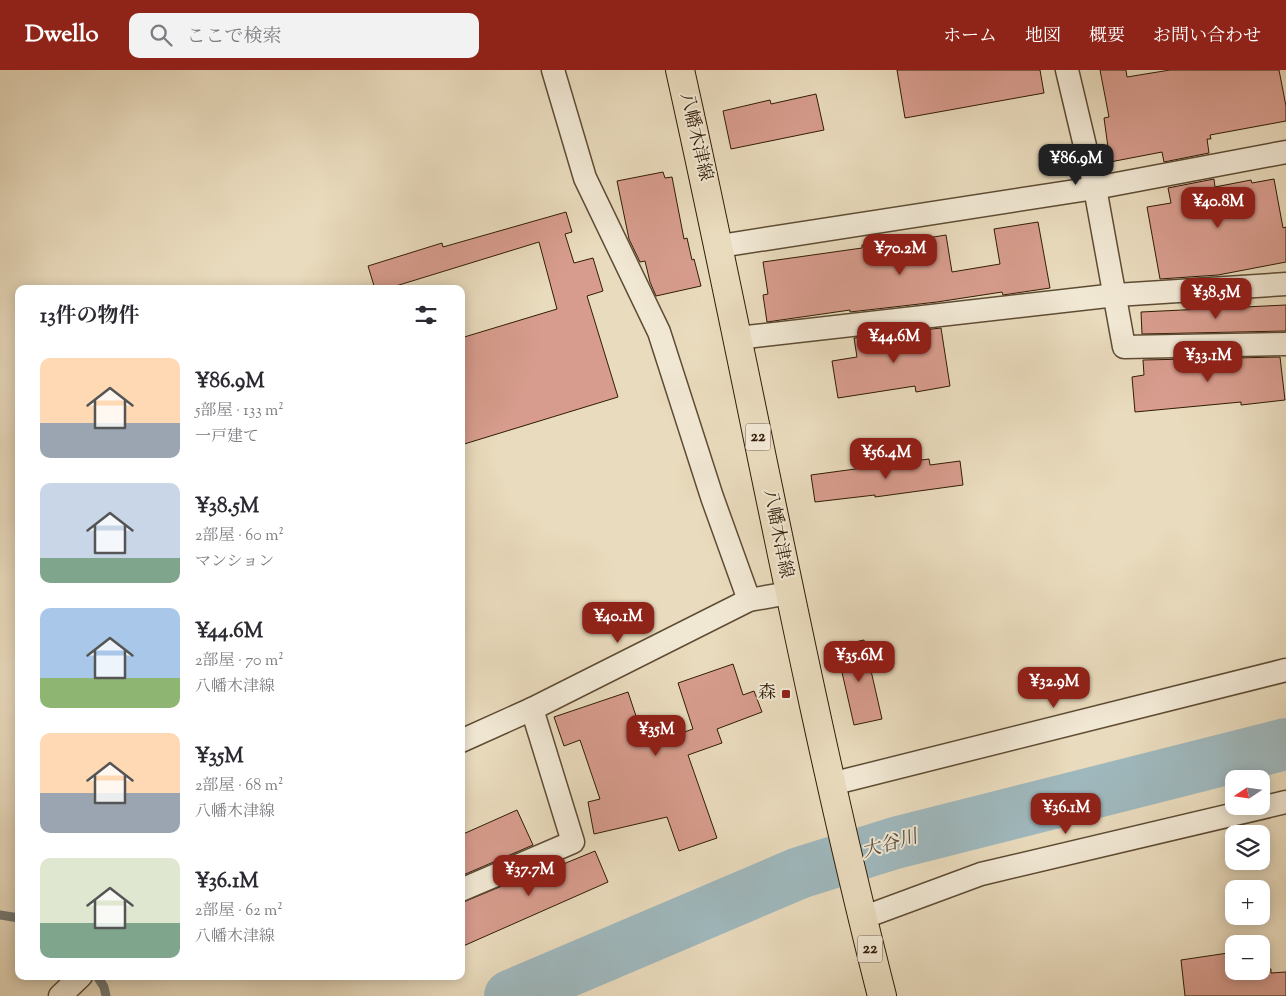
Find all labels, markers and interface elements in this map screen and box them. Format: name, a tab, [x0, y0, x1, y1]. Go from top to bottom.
search box	[129, 13, 479, 58]
text: Dwello	[25, 18, 99, 52]
icon: search	[147, 21, 175, 49]
text: ここで検索	[187, 24, 282, 51]
text: ホーム	[943, 24, 997, 50]
text: 地図	[1025, 24, 1061, 50]
text: 概要	[1089, 24, 1125, 50]
text: お問い合わせ	[1153, 24, 1261, 50]
street label: 八幡木津線	[672, 90, 718, 184]
pin: ¥86.9M	[1035, 144, 1117, 186]
text: ¥86.9M	[1050, 148, 1102, 171]
pin: ¥40.8M	[1177, 186, 1259, 229]
text: ¥40.8M	[1192, 191, 1244, 214]
pin: ¥70.2M	[859, 234, 941, 276]
text: ¥70.2M	[874, 238, 926, 261]
pin: ¥38.5M	[1175, 278, 1257, 320]
text: ¥38.5M	[1192, 282, 1240, 305]
icon: filters	[412, 301, 440, 329]
text: 13件の物件	[40, 302, 140, 332]
pin: ¥44.6M	[853, 322, 935, 364]
text: ¥44.6M	[868, 326, 920, 349]
pin: ¥33.1M	[1167, 340, 1249, 383]
text: ¥33.1M	[1184, 345, 1232, 368]
text: ¥86.9M	[195, 367, 264, 397]
icon: home	[80, 378, 140, 438]
text: 5部屋 · 133 m²	[195, 400, 284, 423]
road number: 22	[746, 424, 770, 451]
text: 一戸建て	[195, 426, 259, 449]
pin: ¥56.4M	[845, 438, 927, 480]
text: ¥56.4M	[861, 442, 911, 465]
street label: 八幡木津線	[756, 487, 798, 581]
text: ¥38.5M	[195, 492, 259, 522]
icon: home	[80, 503, 140, 563]
text: 2部屋 · 60 m²	[195, 525, 284, 548]
text: マンション	[195, 551, 274, 574]
pin: ¥40.1M	[577, 602, 659, 644]
text: ¥40.1M	[593, 606, 643, 629]
text: ¥44.6M	[195, 617, 263, 647]
icon: home	[80, 628, 140, 688]
pin: ¥35.6M	[818, 640, 900, 683]
text: ¥35.6M	[835, 645, 883, 668]
text: 2部屋 · 70 m²	[195, 650, 284, 673]
pin: ¥32.9M	[1013, 666, 1095, 709]
text: ¥32.9M	[1029, 671, 1079, 694]
text: 八幡木津線	[195, 676, 275, 699]
place label: 森	[758, 681, 776, 707]
marker: 森	[780, 688, 792, 700]
pin: ¥35M	[626, 714, 686, 757]
text: ¥35M	[638, 719, 674, 742]
text: ¥35M	[195, 742, 244, 772]
icon: home	[80, 753, 140, 813]
north arrow	[1225, 770, 1270, 815]
map controls	[1225, 770, 1270, 980]
text: 2部屋 · 68 m²	[195, 775, 283, 798]
pin: ¥36.1M	[1025, 792, 1107, 835]
text: ¥36.1M	[1042, 797, 1090, 820]
text: 八幡木津線	[195, 801, 275, 824]
water label: 大谷川	[859, 824, 923, 866]
button: layers	[1225, 825, 1270, 870]
pin: ¥37.7M	[488, 854, 570, 897]
text: ¥37.7M	[504, 859, 554, 882]
text: ¥36.1M	[195, 867, 259, 897]
icon: home	[80, 878, 140, 938]
button: +	[1225, 880, 1270, 925]
text: 2部屋 · 62 m²	[195, 900, 283, 923]
text: 八幡木津線	[195, 926, 275, 949]
button: −	[1225, 935, 1270, 980]
road number: 22	[858, 936, 882, 962]

